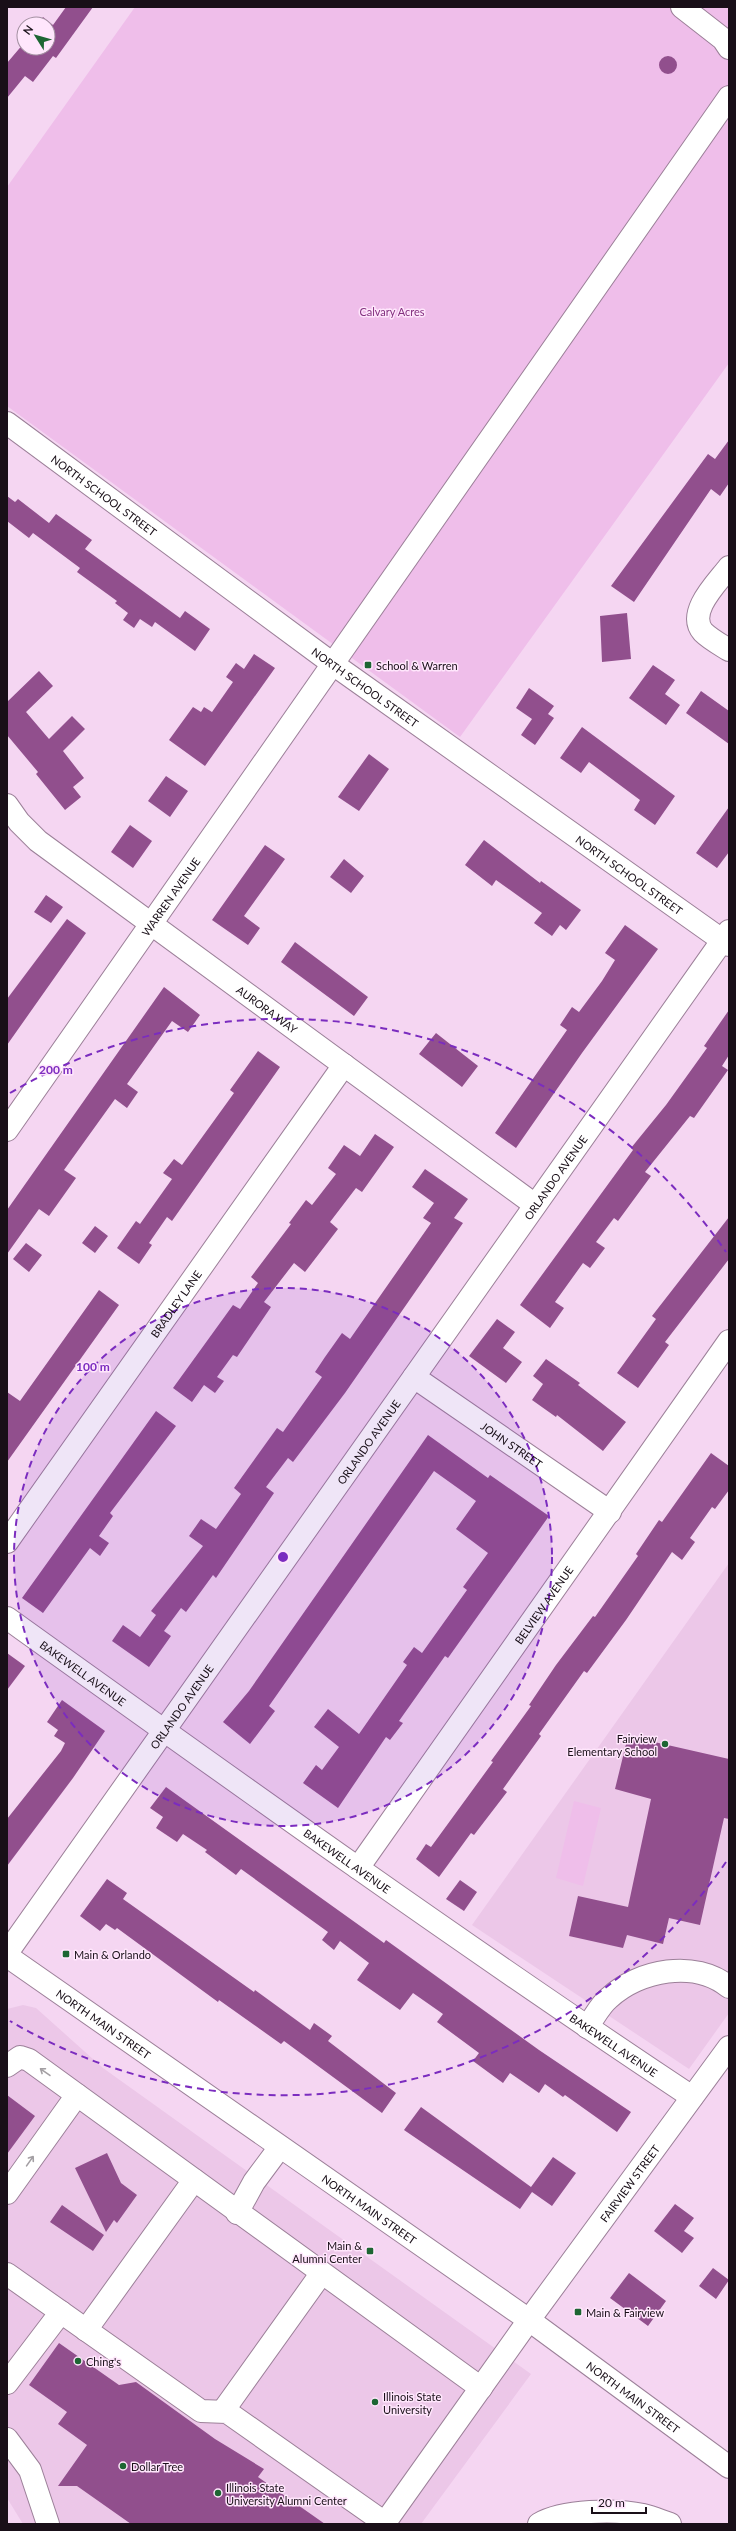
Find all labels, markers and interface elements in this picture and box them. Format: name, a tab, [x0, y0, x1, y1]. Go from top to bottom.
north arrow	[16, 16, 56, 56]
text: N	[20, 22, 35, 37]
park label: Calvary Acres	[359, 305, 425, 318]
street label: NORTH SCHOOL STREET	[49, 452, 160, 538]
street label: NORTH SCHOOL STREET	[310, 644, 422, 729]
place label: School & Warren	[376, 659, 458, 672]
marker: School & Warren	[363, 660, 373, 670]
street label: NORTH SCHOOL STREET	[574, 832, 686, 917]
street label: WARREN AVENUE	[138, 855, 202, 938]
street label: AURORA WAY	[234, 982, 300, 1036]
text: 200 m	[39, 1062, 73, 1077]
street label: ORLANDO AVENUE	[521, 1132, 589, 1222]
street label: BRADLEY LANE	[147, 1267, 204, 1340]
text: 100 m	[76, 1359, 110, 1374]
street label: ORLANDO AVENUE	[334, 1397, 402, 1486]
street label: JOHN STREET	[479, 1419, 546, 1470]
centre of rings	[276, 1550, 290, 1564]
street label: BELVIEW AVENUE	[511, 1563, 575, 1646]
street label: BAKEWELL AVENUE	[38, 1637, 129, 1708]
street label: ORLANDO AVENUE	[147, 1662, 216, 1751]
place label: Fairview Elementary School	[567, 1732, 657, 1758]
marker: Fairview Elementary School	[660, 1739, 670, 1749]
street label: BAKEWELL AVENUE	[302, 1826, 393, 1895]
place label: Main & Orlando	[74, 1948, 151, 1961]
marker: Main & Orlando	[61, 1949, 71, 1959]
street label: NORTH MAIN STREET	[54, 1986, 154, 2061]
street label: BAKEWELL AVENUE	[568, 2011, 660, 2079]
one-way arrow	[40, 2068, 51, 2076]
street label: FAIRVIEW STREET	[597, 2142, 662, 2224]
one-way arrow	[26, 2155, 34, 2166]
street label: NORTH MAIN STREET	[320, 2171, 420, 2247]
place label: Main & Alumni Center	[292, 2239, 362, 2265]
marker: Main & Alumni Center	[365, 2246, 375, 2256]
place label: Main & Fairview	[586, 2306, 664, 2319]
marker: Main & Fairview	[573, 2307, 583, 2317]
place label: Ching's	[86, 2355, 121, 2368]
marker: Ching's	[73, 2356, 83, 2366]
street label: NORTH MAIN STREET	[584, 2358, 683, 2436]
place label: Illinois State University	[383, 2390, 441, 2416]
marker: Illinois State University	[370, 2397, 380, 2407]
place label: Dollar Tree	[131, 2460, 183, 2473]
marker: Dollar Tree	[118, 2461, 128, 2471]
place label: Illinois State University Alumni Center	[226, 2481, 347, 2507]
marker: Illinois State University Alumni Center	[213, 2488, 223, 2498]
scale bar	[592, 2489, 646, 2515]
text: 20 m	[598, 2495, 625, 2510]

